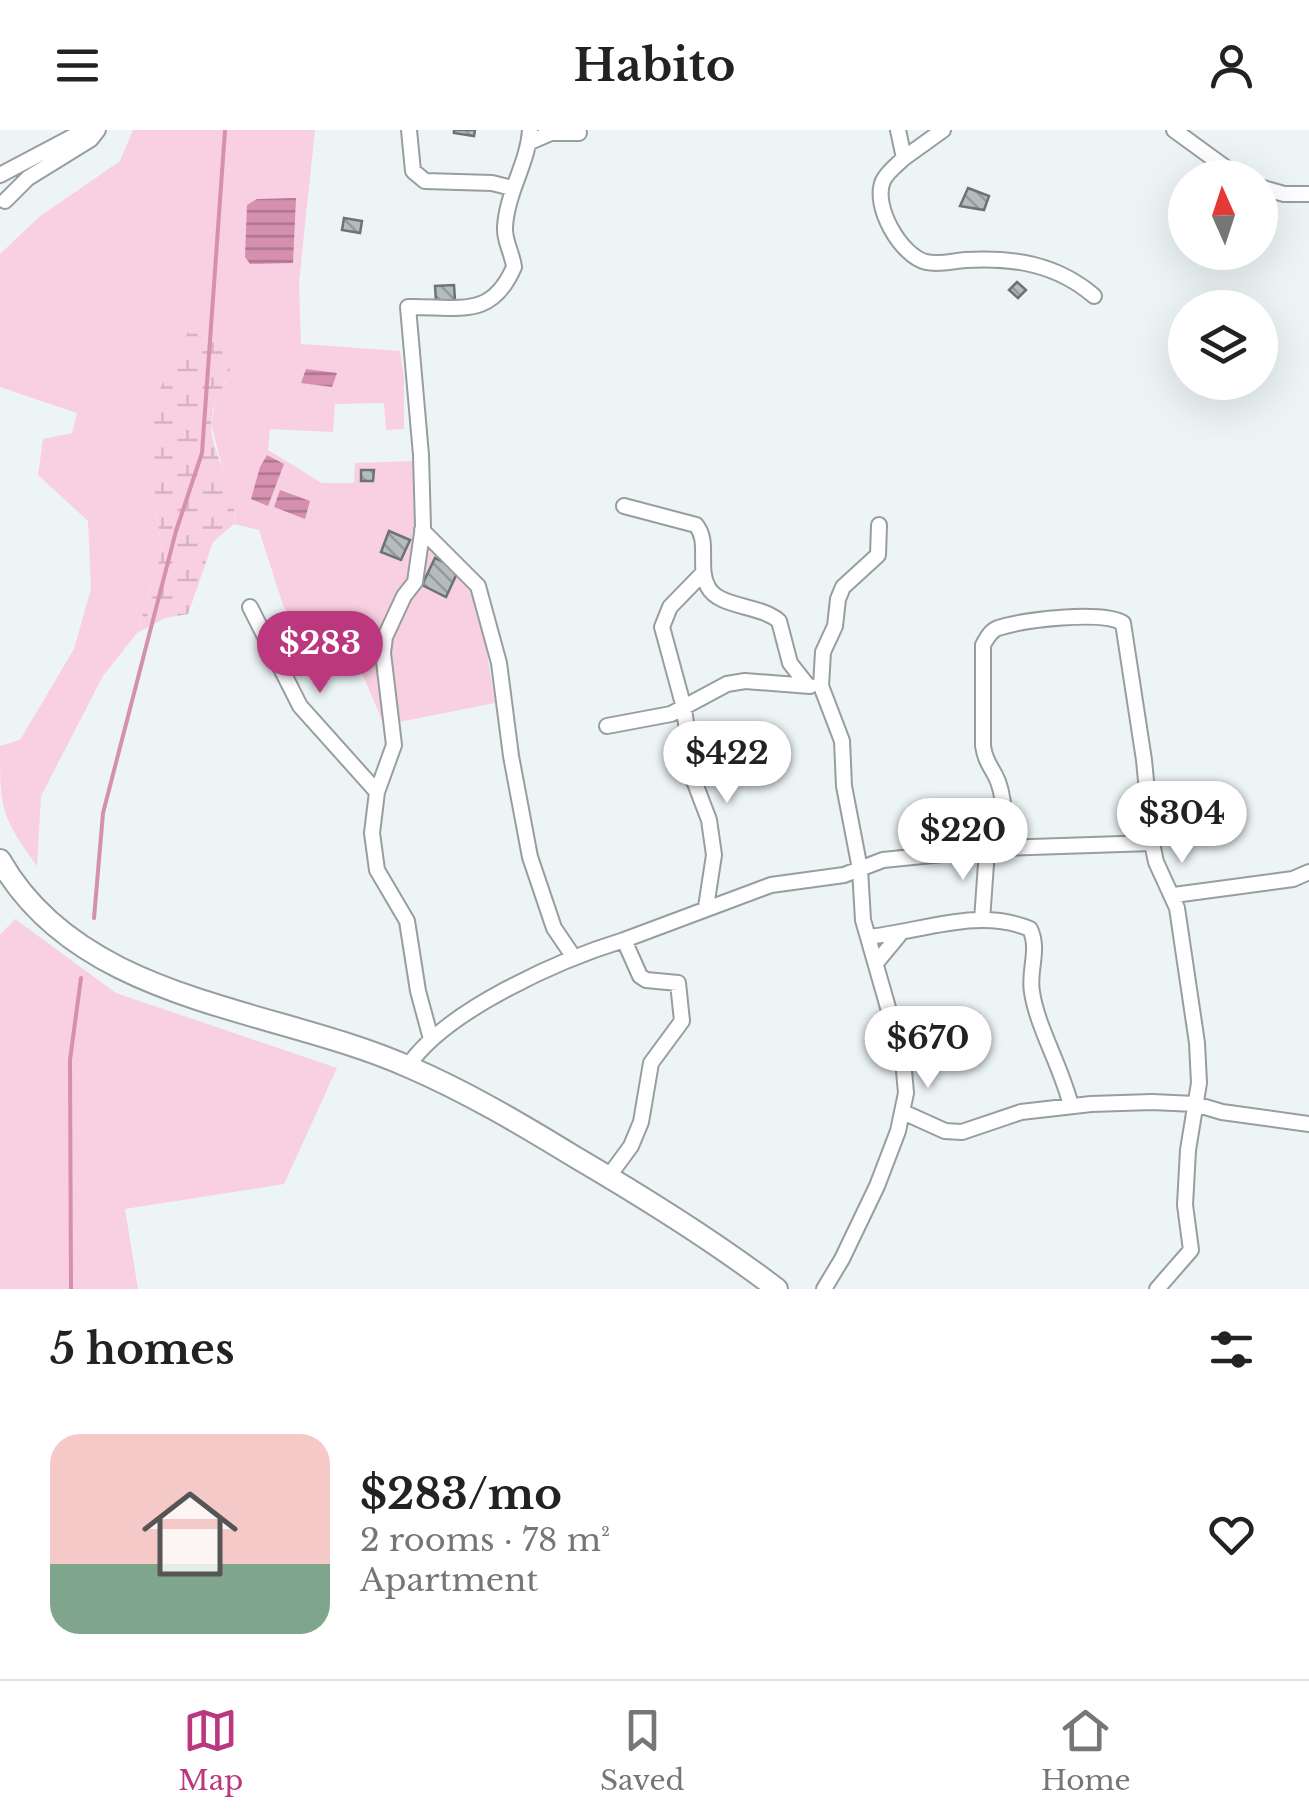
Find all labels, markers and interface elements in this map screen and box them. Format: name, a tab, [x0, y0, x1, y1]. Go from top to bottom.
text: Habito	[574, 37, 735, 93]
icon: menu	[50, 38, 105, 93]
icon: person	[1204, 38, 1259, 93]
north arrow	[1168, 160, 1278, 270]
map controls	[1168, 160, 1278, 400]
button: layers	[1168, 290, 1278, 400]
pin: $283	[261, 611, 379, 696]
text: $283	[279, 623, 361, 663]
pin: $422	[668, 721, 786, 806]
text: $422	[685, 733, 769, 773]
pin: $304	[1123, 781, 1241, 866]
text: $304	[1139, 793, 1225, 833]
pin: $220	[904, 798, 1022, 883]
text: $220	[920, 810, 1006, 850]
pin: $670	[869, 1006, 987, 1091]
text: $670	[887, 1018, 969, 1058]
icon: filters	[1204, 1322, 1259, 1377]
text: 5 homes	[50, 1323, 234, 1375]
text: $283/mo	[360, 1468, 562, 1520]
icon: home	[130, 1474, 250, 1594]
icon: heart	[1204, 1507, 1259, 1562]
text: 2 rooms · 78 m²	[360, 1520, 610, 1560]
text: Apartment	[360, 1560, 538, 1600]
tab: Map	[178, 1703, 243, 1798]
tab: Saved	[600, 1703, 684, 1798]
tab: Home	[1041, 1703, 1131, 1798]

